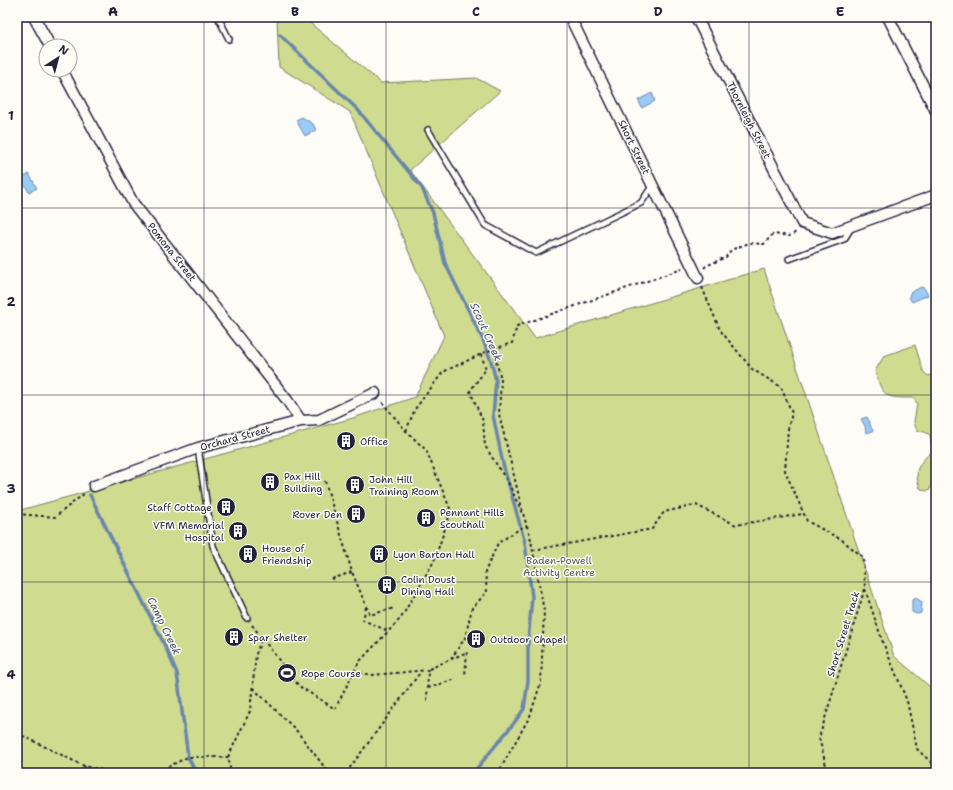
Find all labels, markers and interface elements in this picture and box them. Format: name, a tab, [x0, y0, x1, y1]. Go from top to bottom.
text: A	[108, 3, 118, 20]
text: B	[291, 3, 299, 20]
text: C	[472, 3, 480, 20]
text: D	[653, 3, 663, 20]
text: E	[836, 3, 845, 20]
north arrow	[38, 38, 78, 78]
text: N	[56, 42, 72, 59]
street label: Thornleigh Street	[724, 79, 774, 161]
text: 1	[8, 107, 14, 124]
street label: Short Street	[615, 118, 653, 176]
street label: Pomona Street	[145, 220, 199, 284]
text: 2	[6, 293, 16, 310]
water label: Scout Creek	[466, 300, 506, 364]
street label: Orchard Street	[199, 422, 271, 454]
building icon: Office	[335, 430, 357, 452]
place label: Office	[360, 435, 389, 448]
place label: Pax Hill Building	[284, 470, 322, 495]
building icon: Pax Hill Building	[259, 471, 281, 493]
place label: John Hill Training Room	[369, 473, 439, 498]
building icon: John Hill Training Room	[344, 474, 366, 496]
text: 3	[6, 480, 16, 497]
building icon: Staff Cottage	[215, 496, 237, 518]
place label: Staff Cottage	[147, 501, 212, 514]
building icon: Rover Den	[345, 503, 367, 525]
place label: Pennant Hills Scouthall	[440, 506, 504, 531]
building icon: Pennant Hills Scouthall	[415, 507, 437, 529]
place label: Rover Den	[292, 508, 342, 521]
place label: VFM Memorial Hospital	[153, 519, 224, 544]
building icon: VFM Memorial Hospital	[227, 520, 249, 542]
place label: House of Friendship	[262, 542, 312, 567]
building icon: House of Friendship	[237, 543, 259, 565]
building icon: Lyon Barton Hall	[368, 543, 390, 565]
place label: Lyon Barton Hall	[393, 548, 475, 561]
park label: Baden-Powell Activity Centre	[523, 554, 595, 579]
place label: Colin Doust Dining Hall	[401, 573, 455, 598]
building icon: Colin Doust Dining Hall	[376, 574, 398, 596]
street label: Short Street Track	[824, 589, 862, 678]
water label: Camp Creek	[143, 594, 185, 658]
building icon: Spar Shelter	[223, 626, 245, 648]
building icon: Outdoor Chapel	[465, 628, 487, 650]
place label: Spar Shelter	[248, 631, 308, 644]
place label: Outdoor Chapel	[490, 633, 566, 646]
sports icon: Rope Course	[276, 662, 298, 684]
text: 4	[6, 666, 16, 683]
place label: Rope Course	[301, 667, 361, 680]

